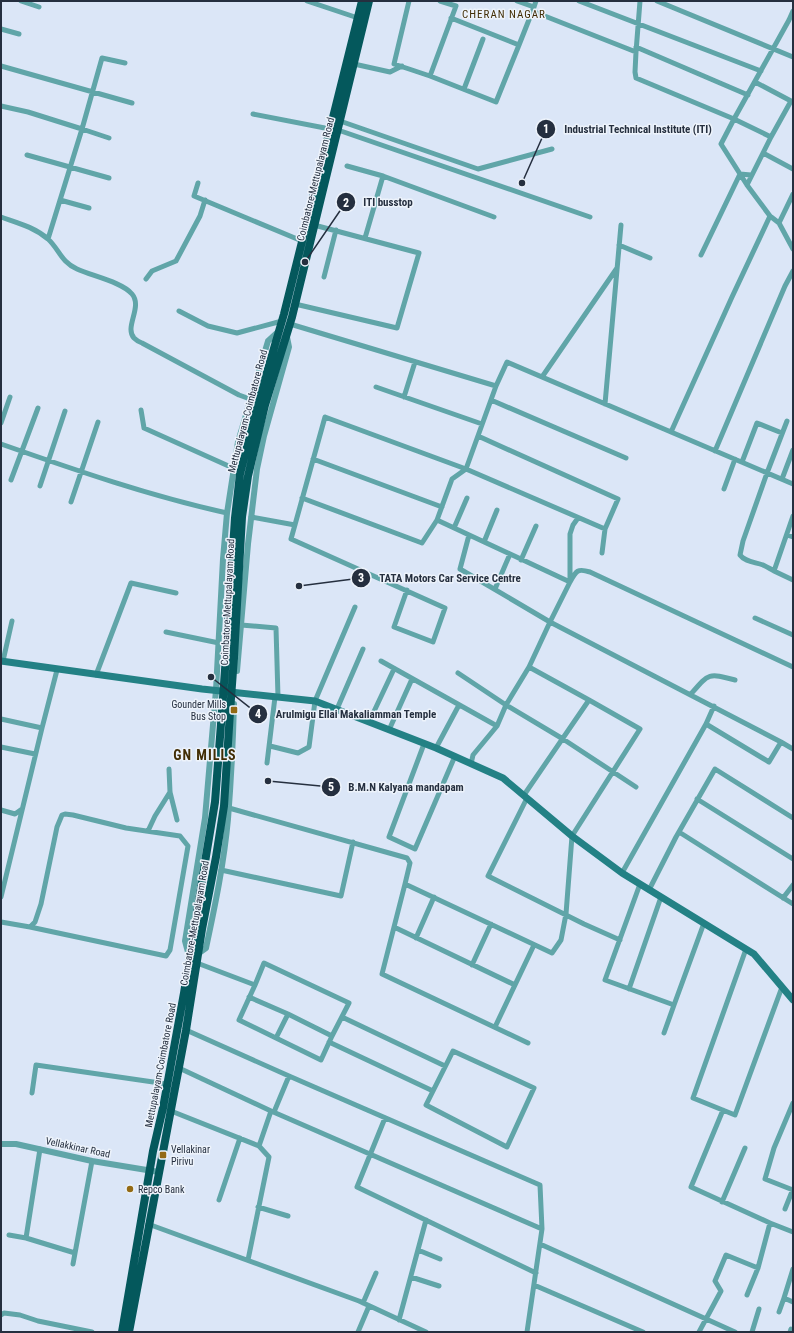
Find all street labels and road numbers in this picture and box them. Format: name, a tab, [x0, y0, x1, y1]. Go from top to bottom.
street label: Coimbatore-Mettupalayam Road	[295, 116, 336, 242]
street label: Mettupalayam-Coimbatore Road	[226, 348, 269, 474]
street label: Coimbatore-Mettupalayam Road	[219, 538, 236, 666]
street label: Coimbatore-Mettupalayam Road	[178, 860, 211, 986]
street label: Mettupalayam-Coimbatore Road	[143, 1002, 178, 1128]
street label: Vellakkinar Road	[45, 1135, 111, 1160]

